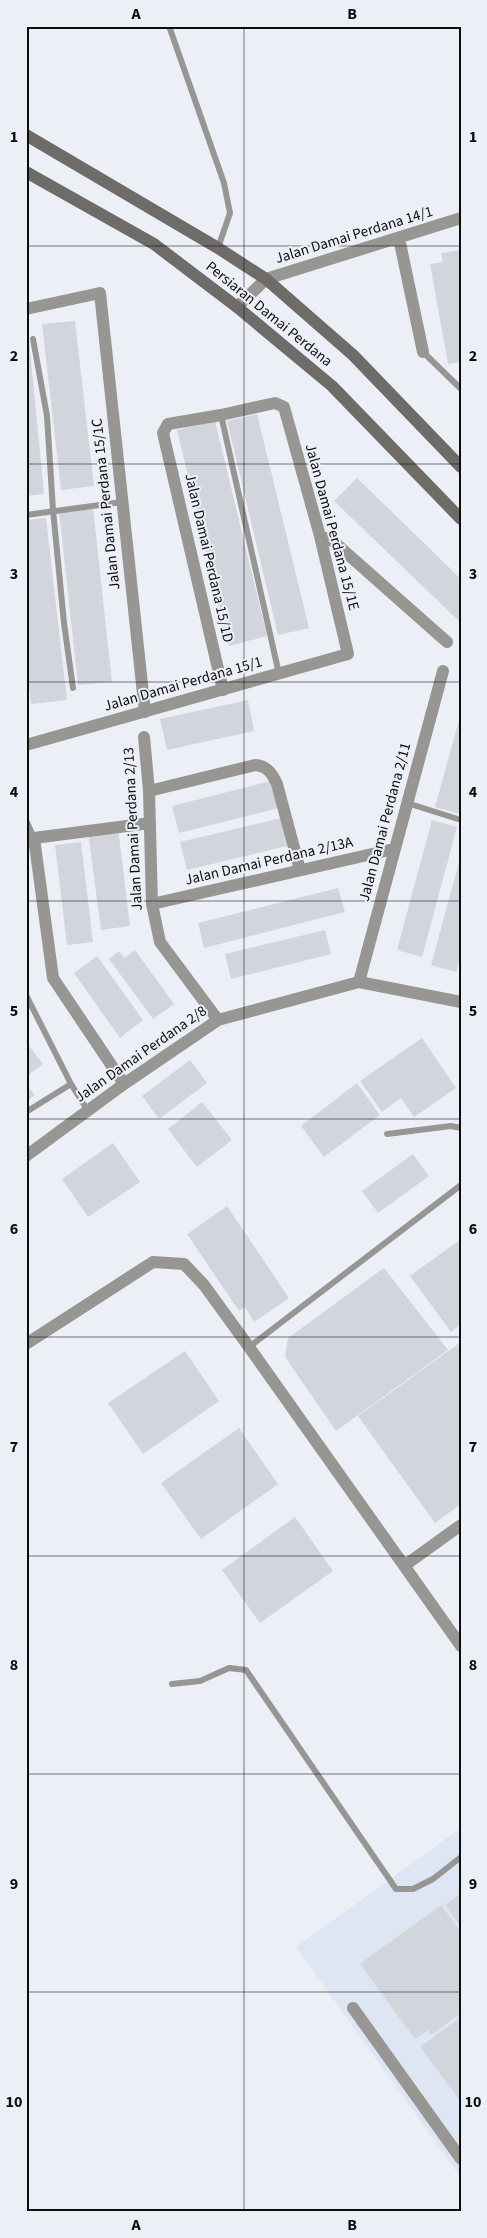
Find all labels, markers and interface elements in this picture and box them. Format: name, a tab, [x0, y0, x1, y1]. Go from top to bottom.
text: A	[130, 3, 141, 25]
text: B	[347, 3, 357, 25]
text: 1	[10, 126, 18, 148]
text: 1	[469, 126, 477, 148]
street label: Jalan Damai Perdana 14/1	[273, 201, 435, 269]
street label: Persiaran Damai Perdana	[201, 256, 337, 372]
text: 2	[10, 345, 18, 367]
text: 2	[469, 345, 477, 367]
street label: Jalan Damai Perdana 15/1C	[87, 417, 125, 591]
street label: Jalan Damai Perdana 15/1E	[300, 441, 364, 613]
street label: Jalan Damai Perdana 15/1D	[179, 471, 239, 645]
text: 3	[10, 563, 18, 585]
text: 3	[469, 563, 477, 585]
street label: Jalan Damai Perdana 15/1	[101, 651, 265, 717]
street label: Jalan Damai Perdana 2/11	[354, 740, 416, 904]
street label: Jalan Damai Perdana 2/13	[118, 747, 148, 911]
text: 4	[10, 781, 19, 803]
text: 4	[469, 781, 478, 803]
street label: Jalan Damai Perdana 2/13A	[183, 831, 356, 891]
text: 5	[10, 1000, 18, 1022]
text: 5	[469, 1000, 477, 1022]
street label: Jalan Damai Perdana 2/8	[71, 1001, 211, 1107]
text: 6	[10, 1218, 18, 1240]
text: 6	[469, 1218, 477, 1240]
text: 7	[10, 1436, 18, 1458]
text: 7	[469, 1436, 477, 1458]
text: 8	[10, 1654, 18, 1676]
text: 8	[469, 1654, 477, 1676]
text: 9	[10, 1873, 18, 1895]
text: 9	[469, 1873, 477, 1895]
text: 10	[6, 2091, 22, 2113]
text: 10	[465, 2091, 481, 2113]
text: A	[130, 2214, 141, 2236]
text: B	[347, 2214, 357, 2236]

